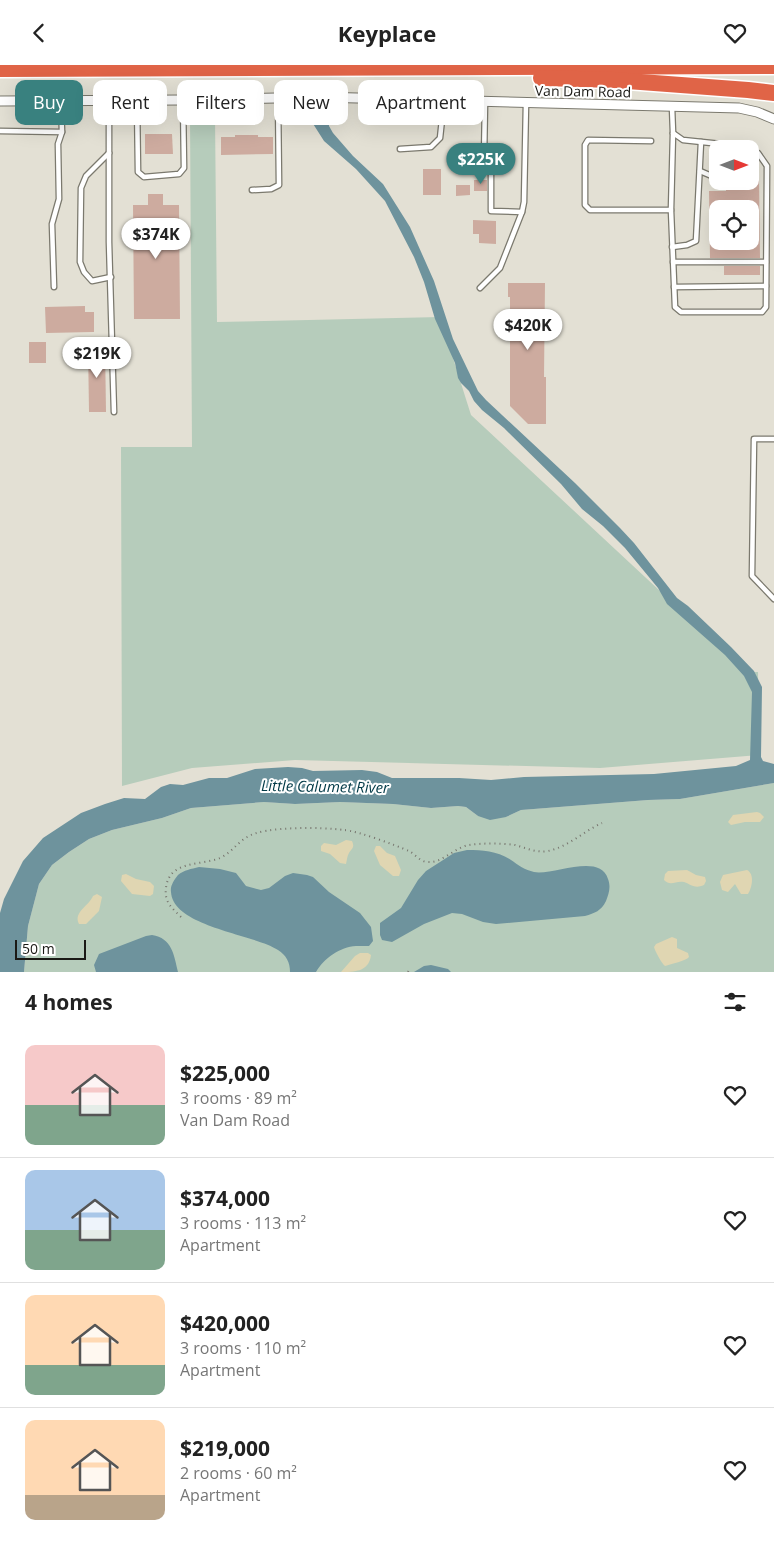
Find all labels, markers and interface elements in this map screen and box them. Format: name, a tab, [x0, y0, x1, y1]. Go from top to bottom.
text: Keyplace	[338, 18, 436, 48]
icon: back	[25, 19, 53, 47]
icon: heart	[721, 19, 749, 47]
chip: Buy	[15, 80, 83, 125]
chip: Rent	[93, 80, 167, 125]
chip: Filters	[177, 80, 264, 125]
chip: New	[274, 80, 348, 125]
chip: Apartment	[358, 80, 484, 125]
street label: Van Dam Road	[535, 81, 631, 101]
north arrow	[709, 140, 759, 190]
map controls	[709, 140, 759, 250]
pin: $225K	[446, 143, 516, 185]
text: $225K	[457, 148, 505, 170]
button: locate	[709, 200, 759, 250]
pin: $374K	[121, 217, 191, 260]
text: $374K	[132, 223, 180, 245]
pin: $420K	[493, 309, 563, 351]
text: $420K	[504, 314, 552, 336]
pin: $219K	[62, 337, 132, 379]
text: $219K	[73, 342, 121, 364]
water label: Little Calumet River	[261, 775, 390, 797]
scale bar	[15, 937, 86, 960]
text: 50 m	[22, 939, 55, 958]
text: 4 homes	[25, 988, 113, 1016]
icon: filters	[721, 988, 749, 1016]
text: $225,000	[180, 1059, 270, 1087]
icon: home	[65, 1065, 125, 1125]
icon: heart	[721, 1081, 749, 1109]
text: 3 rooms · 89 m²	[180, 1087, 297, 1109]
text: Van Dam Road	[180, 1109, 290, 1131]
text: $374,000	[180, 1184, 270, 1212]
icon: home	[65, 1190, 125, 1250]
icon: heart	[721, 1206, 749, 1234]
text: 3 rooms · 113 m²	[180, 1212, 306, 1234]
text: Apartment	[180, 1234, 260, 1256]
text: $420,000	[180, 1309, 270, 1337]
icon: home	[65, 1315, 125, 1375]
icon: heart	[721, 1331, 749, 1359]
text: 3 rooms · 110 m²	[180, 1337, 306, 1359]
text: Apartment	[180, 1359, 260, 1381]
text: $219,000	[180, 1434, 270, 1462]
icon: home	[65, 1440, 125, 1500]
icon: heart	[721, 1456, 749, 1484]
text: 2 rooms · 60 m²	[180, 1462, 297, 1484]
text: Apartment	[180, 1484, 260, 1506]

